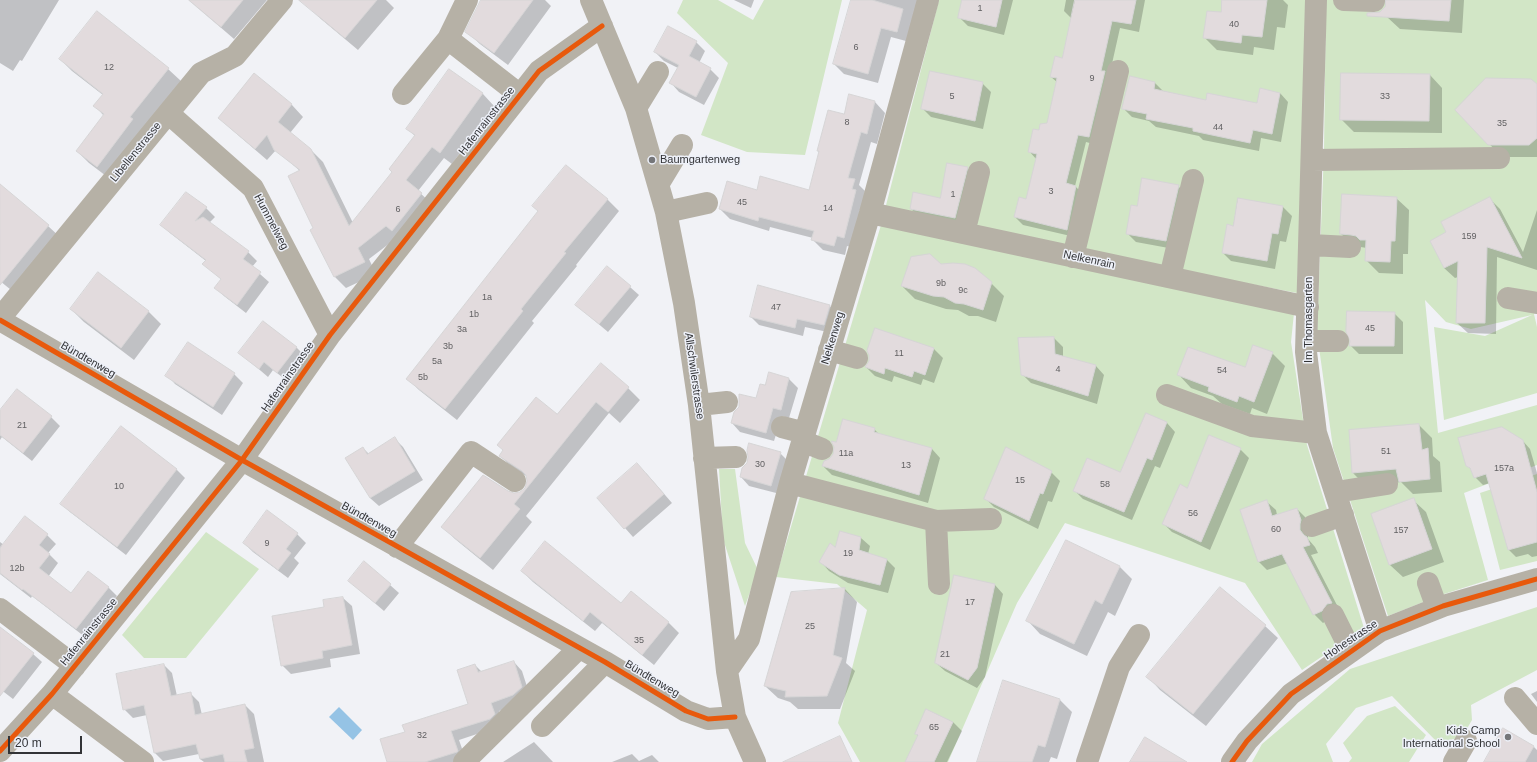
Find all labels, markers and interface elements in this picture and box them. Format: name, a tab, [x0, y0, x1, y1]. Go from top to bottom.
house number: 1	[977, 4, 983, 14]
house number: 40	[1229, 20, 1239, 30]
house number: 6	[853, 43, 859, 53]
house number: 12	[104, 63, 114, 73]
house number: 9	[1089, 74, 1095, 84]
street label: Hafenrainstrasse	[456, 84, 518, 158]
house number: 5	[949, 92, 955, 102]
house number: 33	[1380, 92, 1390, 102]
house number: 8	[844, 118, 850, 128]
street label: Libellenstrasse	[108, 119, 164, 185]
house number: 35	[1497, 119, 1507, 129]
house number: 44	[1213, 123, 1223, 133]
place label: Baumgartenweg	[660, 153, 740, 167]
marker: Baumgartenweg	[647, 155, 657, 165]
house number: 3	[1048, 187, 1054, 197]
house number: 1	[950, 190, 956, 200]
street label: Hummelweg	[251, 192, 291, 252]
house number: 45	[737, 198, 747, 208]
house number: 14	[823, 204, 833, 214]
house number: 6	[395, 205, 401, 215]
house number: 159	[1461, 232, 1477, 242]
street label: Nelkenrain	[1062, 248, 1116, 272]
street label: Im Thomasgarten	[1302, 277, 1316, 363]
house number: 9b	[936, 279, 946, 289]
house number: 9c	[958, 286, 968, 296]
house number: 1a	[482, 293, 492, 303]
house number: 47	[771, 303, 781, 313]
house number: 1b	[469, 310, 479, 320]
street label: Nelkenweg	[819, 310, 847, 366]
house number: 45	[1365, 324, 1375, 334]
house number: 3a	[457, 325, 467, 335]
street label: Allschwilerstrasse	[681, 332, 707, 420]
street label: Bündtenweg	[58, 339, 118, 381]
street label: Hafenrainstrasse	[259, 339, 317, 415]
house number: 3b	[443, 342, 453, 352]
house number: 11	[894, 349, 904, 359]
house number: 5a	[432, 357, 442, 367]
house number: 4	[1055, 365, 1061, 375]
house number: 54	[1217, 366, 1227, 376]
house number: 5b	[418, 373, 428, 383]
house number: 21	[17, 421, 27, 431]
house number: 51	[1381, 447, 1391, 457]
house number: 11a	[839, 449, 853, 459]
house number: 30	[755, 460, 765, 470]
house number: 13	[901, 461, 911, 471]
house number: 157a	[1494, 464, 1514, 474]
house number: 15	[1015, 476, 1025, 486]
house number: 58	[1100, 480, 1110, 490]
house number: 10	[114, 482, 124, 492]
street label: Bündtenweg	[339, 499, 399, 541]
house number: 56	[1188, 509, 1198, 519]
house number: 60	[1271, 525, 1281, 535]
house number: 157	[1393, 526, 1409, 536]
house number: 9	[264, 539, 270, 549]
house number: 19	[843, 549, 853, 559]
house number: 12b	[9, 564, 25, 574]
street label: Hafenrainstrasse	[58, 596, 120, 668]
house number: 17	[965, 598, 975, 608]
street label: Hohestrasse	[1322, 617, 1380, 663]
house number: 25	[805, 622, 815, 632]
house number: 35	[634, 636, 644, 646]
house number: 21	[940, 650, 950, 660]
street label: Bündtenweg	[622, 658, 682, 700]
house number: 65	[929, 723, 939, 733]
place label: Kids Camp International School	[1403, 724, 1500, 750]
scale bar	[10, 728, 84, 754]
house number: 32	[417, 731, 427, 741]
marker: Kids Camp International School	[1503, 732, 1513, 742]
text: 20 m	[15, 736, 42, 750]

